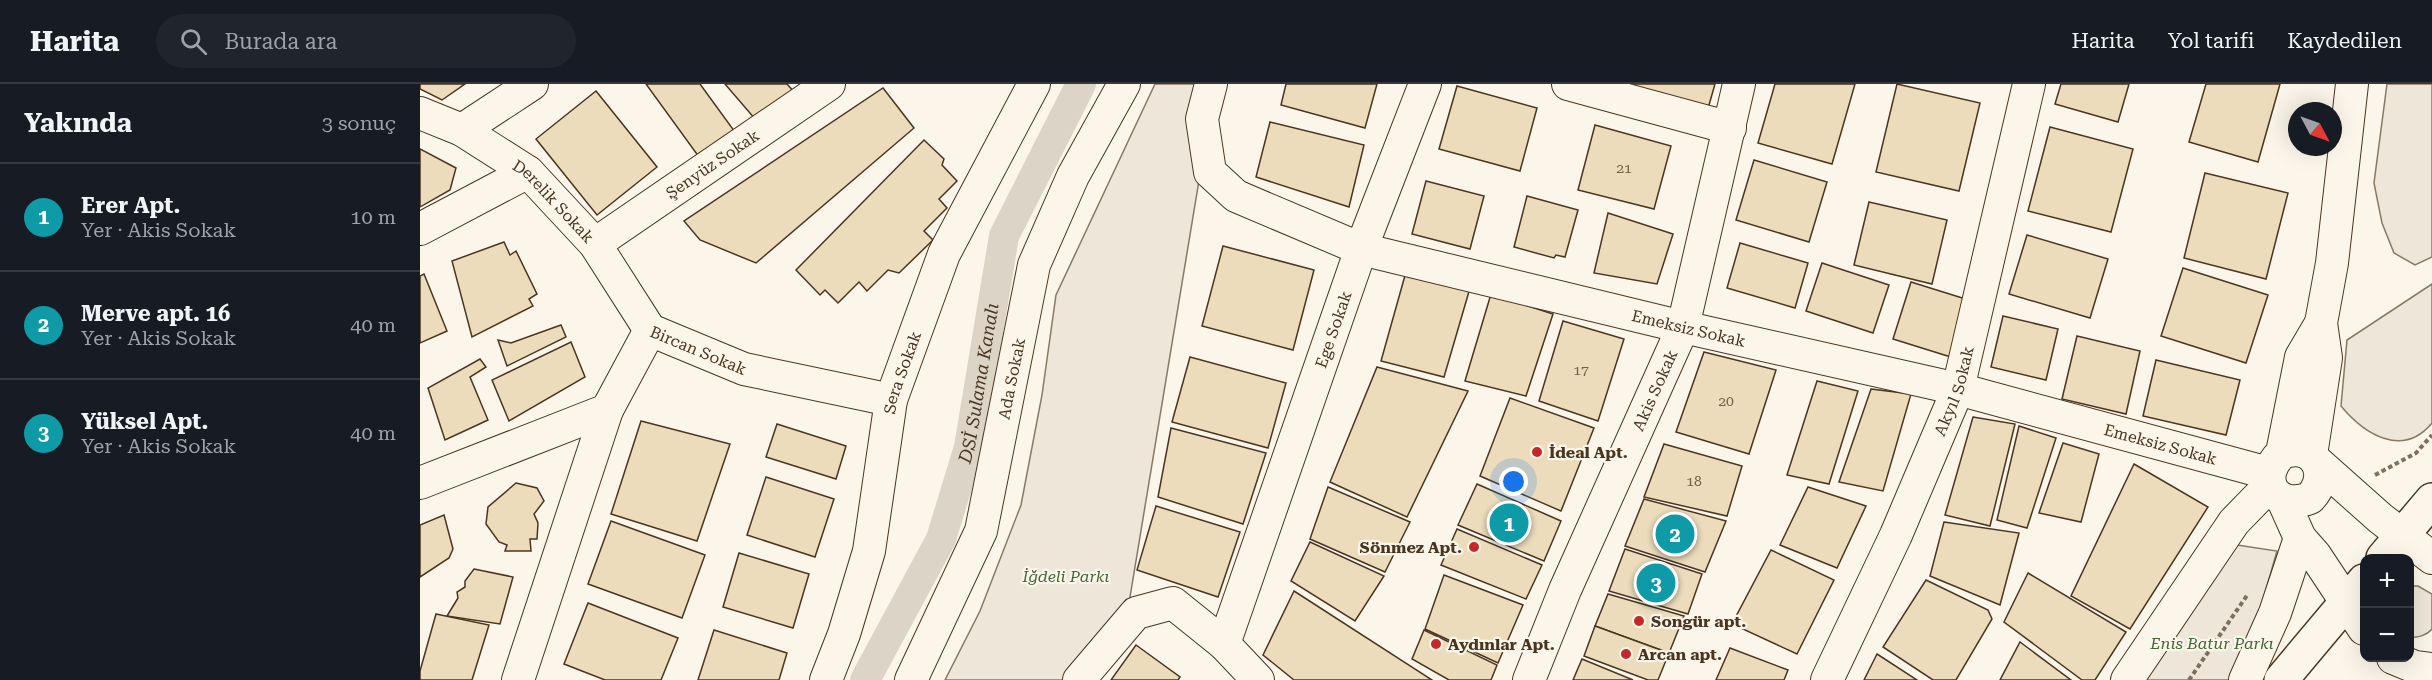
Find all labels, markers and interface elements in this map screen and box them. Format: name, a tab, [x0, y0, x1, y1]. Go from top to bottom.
search box	[156, 14, 576, 68]
text: Harita	[30, 25, 120, 58]
icon: search	[177, 25, 210, 58]
text: Burada ara	[225, 29, 338, 54]
text: Harita	[2072, 29, 2135, 53]
text: Yol tarifi	[2168, 29, 2254, 53]
text: Kaydedilen	[2287, 29, 2402, 53]
north arrow	[2288, 102, 2342, 156]
text: Yakında	[24, 108, 132, 138]
text: 3 sonuç	[322, 111, 396, 135]
street label: Şenyüz Sokak	[662, 126, 763, 203]
street label: Derelik Sokak	[509, 156, 598, 247]
house number: 21	[1616, 160, 1632, 176]
text: Erer Apt.	[81, 193, 180, 218]
text: 1	[38, 205, 49, 229]
text: 10 m	[350, 205, 396, 229]
text: Yer · Akis Sokak	[81, 218, 236, 242]
street label: Ege Sokak	[1311, 288, 1356, 371]
text: Merve apt. 16	[81, 301, 230, 326]
water label: DSİ Sulama Kanalı	[953, 301, 1003, 467]
street label: Emeksiz Sokak	[1630, 306, 1747, 351]
text: 2	[38, 313, 49, 337]
text: 40 m	[350, 313, 396, 337]
street label: Bircan Sokak	[647, 322, 749, 379]
text: Yer · Akis Sokak	[81, 326, 236, 350]
street label: Sera Sokak	[880, 329, 925, 415]
street label: Ada Sokak	[994, 336, 1029, 421]
street label: Akyıl Sokak	[1930, 345, 1978, 439]
street label: Akis Sokak	[1629, 347, 1682, 434]
house number: 17	[1573, 362, 1589, 378]
house number: 20	[1718, 393, 1734, 409]
text: Yüksel Apt.	[81, 409, 208, 434]
street label: Emeksiz Sokak	[2102, 420, 2219, 469]
text: 3	[38, 421, 49, 445]
text: 40 m	[350, 421, 396, 445]
text: Yer · Akis Sokak	[81, 434, 236, 458]
place label: İdeal Apt.	[1549, 443, 1628, 462]
marker: İdeal Apt.	[1530, 445, 1544, 459]
your location	[1499, 467, 1528, 496]
house number: 18	[1686, 473, 1702, 489]
pin: 1	[1490, 500, 1528, 546]
pin: 2	[1656, 512, 1694, 556]
place label: Sönmez Apt.	[1360, 538, 1462, 557]
marker: Sönmez Apt.	[1467, 540, 1481, 554]
map controls	[2360, 554, 2414, 662]
button: +	[2360, 554, 2414, 608]
pin: 3	[1636, 560, 1676, 606]
park label: İğdeli Parkı	[1022, 567, 1109, 586]
button: −	[2360, 608, 2414, 662]
place label: Songür apt.	[1651, 612, 1746, 631]
marker: Songür apt.	[1632, 614, 1646, 628]
park label: Enis Batur Parkı	[2149, 634, 2274, 653]
place label: Aydınlar Apt.	[1448, 635, 1555, 654]
marker: Aydınlar Apt.	[1429, 637, 1443, 651]
place label: Arcan apt.	[1638, 645, 1722, 664]
marker: Arcan apt.	[1619, 647, 1633, 661]

